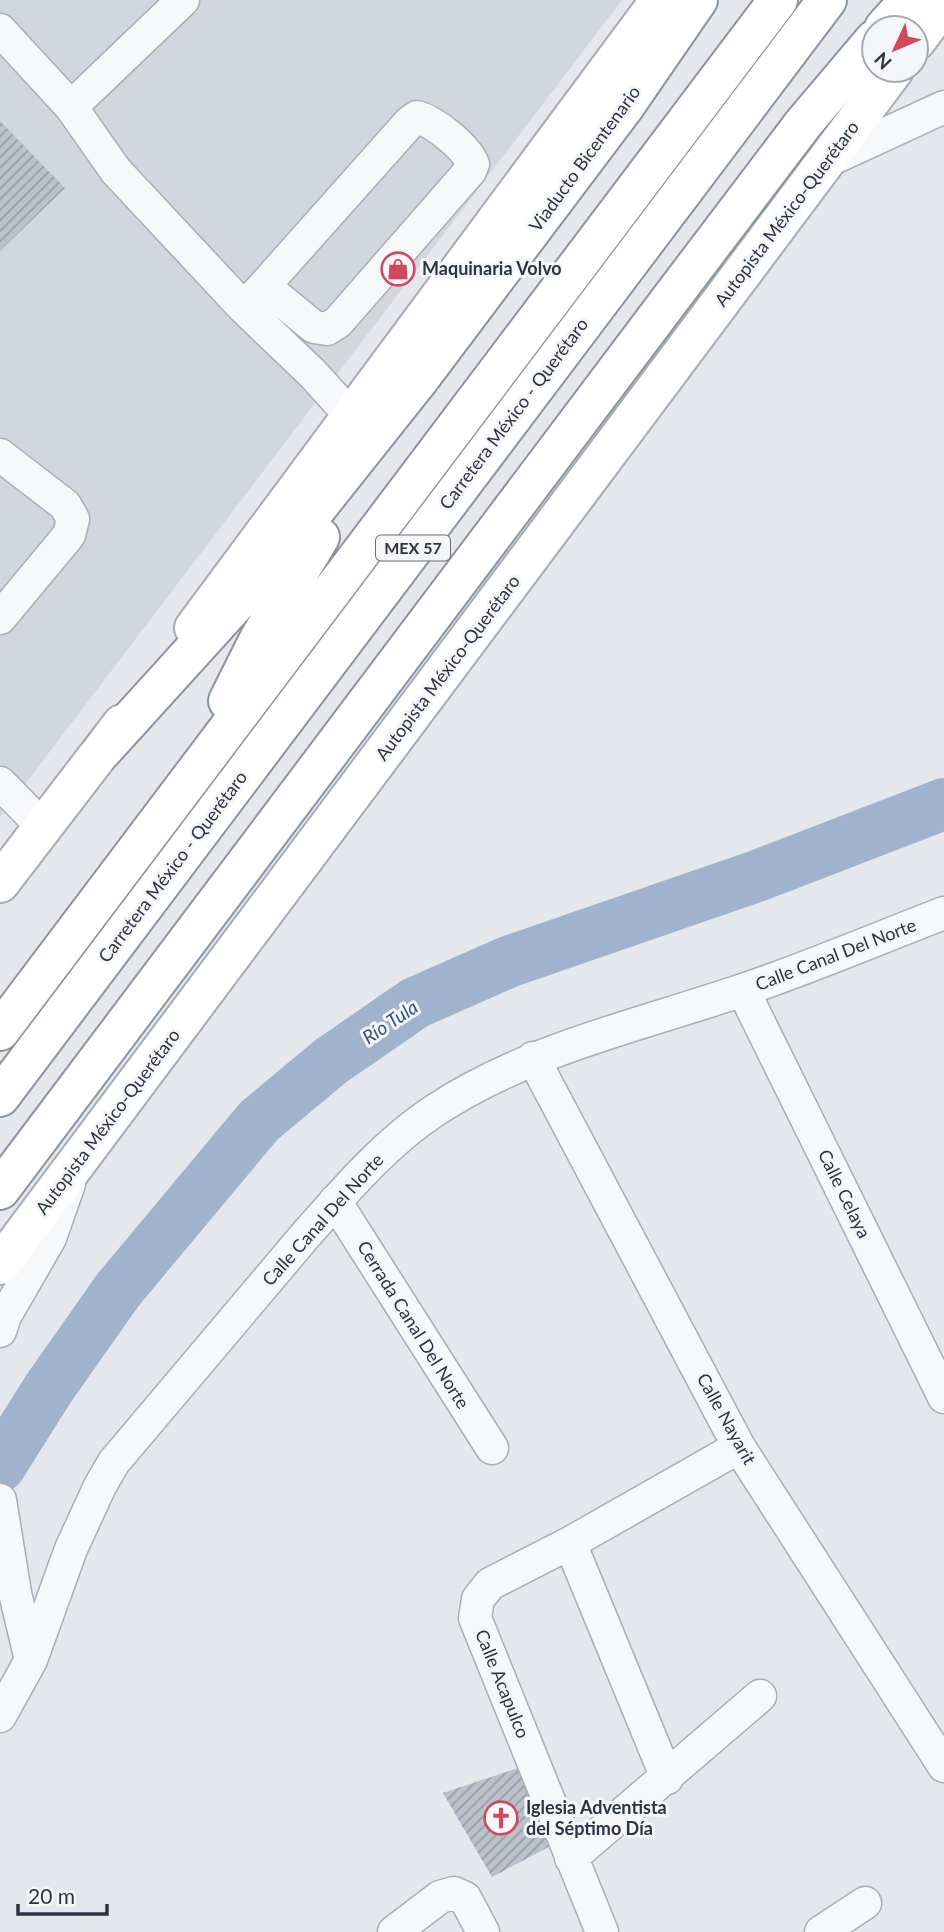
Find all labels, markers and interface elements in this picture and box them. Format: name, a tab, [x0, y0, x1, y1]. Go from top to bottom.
north arrow	[860, 14, 930, 84]
text: N	[869, 48, 896, 74]
street label: Viaducto Bicentenario	[524, 81, 645, 236]
street label: Autopista México-Querétaro	[709, 116, 863, 310]
shop icon: Maquinaria Volvo	[379, 250, 417, 288]
place label: Maquinaria Volvo	[422, 257, 562, 279]
street label: Carretera México - Querétaro	[434, 313, 592, 513]
road number: MEX 57	[376, 536, 450, 561]
street label: Autopista México-Querétaro	[370, 570, 524, 764]
street label: Carretera México - Querétaro	[93, 766, 251, 966]
street label: Calle Canal Del Norte	[752, 913, 919, 995]
water label: Río Tula	[358, 995, 422, 1048]
street label: Autopista México-Querétaro	[30, 1024, 184, 1218]
street label: Calle Celaya	[814, 1146, 876, 1242]
street label: Calle Canal Del Norte	[257, 1149, 387, 1290]
street label: Cerrada Canal Del Norte	[353, 1236, 475, 1412]
street label: Calle Nayarit	[693, 1369, 761, 1469]
street label: Calle Acapulco	[471, 1626, 535, 1741]
place label: Iglesia Adventista del Séptimo Día	[526, 1796, 667, 1839]
church icon: Iglesia Adventista del Séptimo Día	[482, 1799, 520, 1837]
scale bar	[18, 1872, 107, 1916]
text: 20 m	[28, 1883, 75, 1908]

